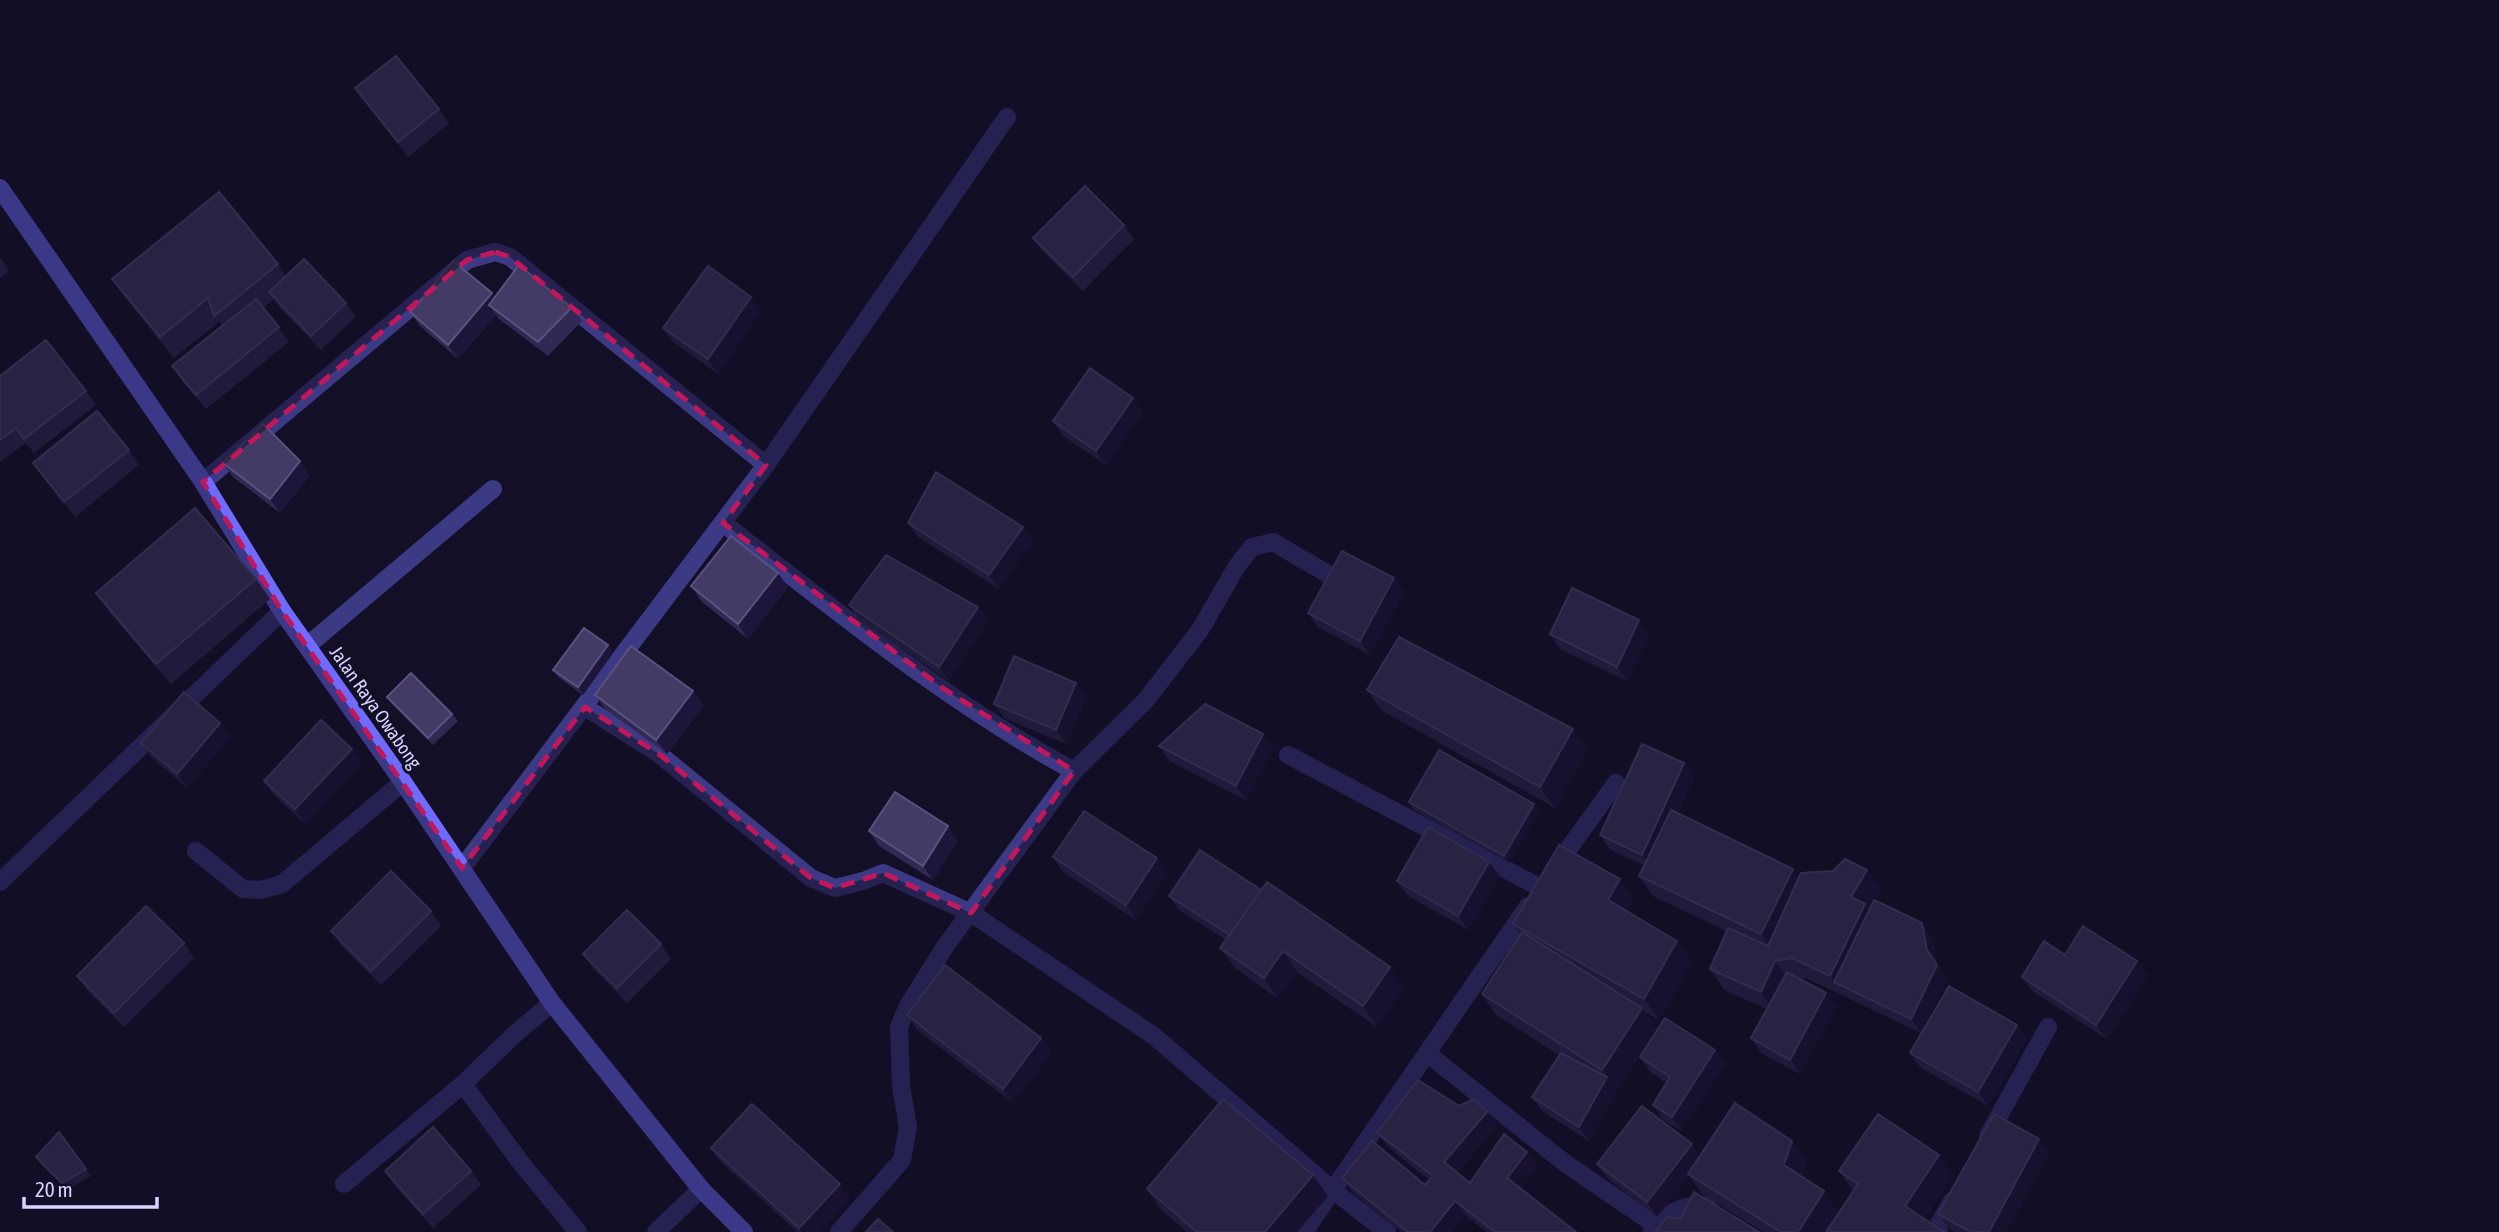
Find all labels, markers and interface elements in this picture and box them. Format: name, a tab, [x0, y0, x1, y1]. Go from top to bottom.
street label: Jalan Raya Owabong	[326, 642, 427, 773]
scale bar	[24, 1166, 158, 1210]
text: 20 m	[35, 1177, 73, 1201]

